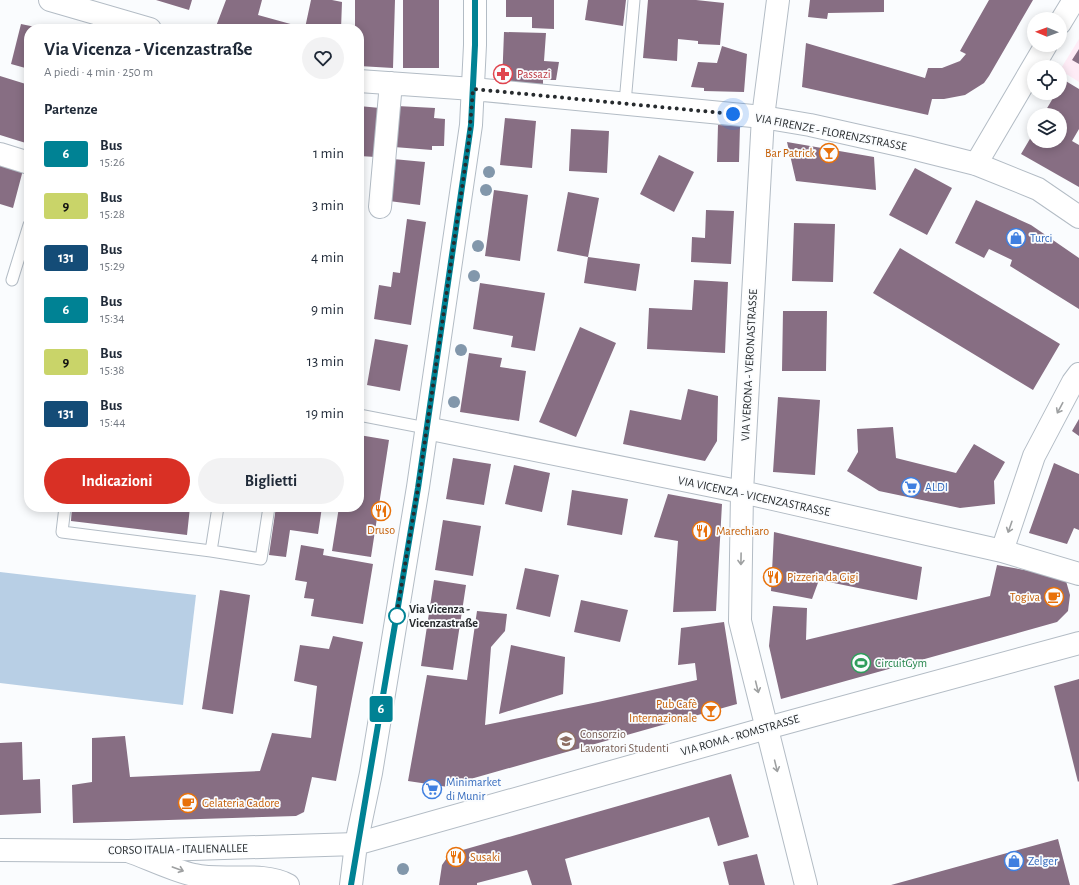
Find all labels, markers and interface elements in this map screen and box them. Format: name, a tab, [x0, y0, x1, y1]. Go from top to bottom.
north arrow	[1027, 12, 1067, 52]
map controls	[1027, 12, 1067, 148]
button: heart	[302, 37, 344, 79]
text: Via Vicenza - Vicenzastraße	[44, 40, 253, 59]
button: locate	[1027, 60, 1067, 100]
pharmacy icon: Passazi	[492, 63, 514, 85]
text: A piedi · 4 min · 250 m	[44, 66, 153, 79]
place label: Passazi	[517, 68, 551, 80]
text: Partenze	[44, 102, 98, 117]
your location	[723, 104, 743, 124]
button: layers	[1027, 108, 1067, 148]
street label: VIA FIRENZE - FLORENZSTRASSE	[754, 111, 908, 153]
text: Bus	[100, 138, 122, 153]
bar icon: Bar Patrick	[818, 142, 840, 164]
text: 1 min	[313, 146, 344, 161]
text: 6	[63, 147, 69, 161]
place label: Bar Patrick	[765, 147, 816, 159]
text: 15:26	[100, 156, 125, 169]
text: Bus	[100, 190, 122, 205]
text: 3 min	[312, 198, 344, 213]
text: 9	[63, 199, 69, 213]
text: 15:28	[100, 208, 125, 221]
shop icon: Turci	[1005, 227, 1027, 249]
place label: Turci	[1030, 232, 1052, 244]
text: Bus	[100, 242, 122, 257]
text: 4 min	[311, 250, 344, 265]
text: 131	[58, 251, 74, 265]
text: 15:29	[100, 260, 125, 273]
street label: VIA VERONA - VERONASTRASSE	[739, 288, 759, 441]
text: Bus	[100, 294, 122, 309]
text: 9 min	[311, 302, 344, 317]
text: 6	[63, 303, 69, 317]
text: 15:34	[100, 312, 125, 325]
text: Bus	[100, 346, 122, 361]
text: 13 min	[307, 354, 344, 369]
text: 9	[63, 355, 69, 369]
text: 15:38	[100, 364, 124, 377]
text: Bus	[100, 398, 122, 413]
one-way arrow	[1055, 402, 1063, 414]
text: 19 min	[306, 406, 344, 421]
text: 131	[58, 407, 74, 421]
text: 15:44	[100, 416, 125, 429]
button: Indicazioni	[44, 458, 190, 504]
button: Biglietti	[198, 458, 344, 504]
street label: VIA VICENZA - VICENZASTRASSE	[677, 474, 831, 518]
supermarket icon: ALDI	[900, 476, 922, 498]
place label: ALDI	[925, 481, 948, 493]
restaurant icon: Druso	[370, 500, 392, 522]
restaurant icon: Marechiaro	[691, 520, 713, 542]
one-way arrow	[1006, 521, 1013, 534]
place label: Druso	[367, 524, 395, 536]
place label: Marechiaro	[716, 525, 769, 537]
one-way arrow	[737, 552, 745, 565]
restaurant icon: Pizzeria da Gigi	[762, 566, 784, 588]
place label: Pizzeria da Gigi	[787, 571, 858, 583]
cafe icon: Togiva	[1043, 586, 1065, 608]
place label: Togiva	[1010, 591, 1040, 603]
place label: Via Vicenza - Vicenzastraße	[409, 603, 478, 629]
marker: Via Vicenza - Vicenzastraße	[388, 607, 406, 625]
sports icon: CircuitGym	[850, 652, 872, 674]
place label: CircuitGym	[875, 657, 927, 670]
one-way arrow	[753, 680, 761, 693]
line badge: 6	[368, 696, 394, 722]
place label: Pub Cafè Internazionale	[629, 698, 697, 724]
bar icon: Pub Cafè Internazionale	[700, 700, 722, 722]
text: 6	[378, 702, 384, 716]
street label: VIA ROMA - ROMSTRASSE	[679, 712, 801, 758]
place label: Consorzio Lavoratori Studenti	[580, 728, 669, 754]
school or university icon: Consorzio Lavoratori Studenti	[555, 730, 577, 752]
one-way arrow	[773, 759, 780, 772]
place label: Minimarket di Munir	[446, 776, 501, 802]
supermarket icon: Minimarket di Munir	[421, 778, 443, 800]
cafe icon: Gelateria Cadore	[177, 792, 199, 814]
place label: Gelateria Cadore	[202, 797, 280, 809]
street label: CORSO ITALIA - ITALIENALLEE	[108, 842, 248, 856]
restaurant icon: Susaki	[445, 846, 467, 868]
shop icon: Zelger	[1003, 850, 1025, 872]
place label: Susaki	[470, 851, 500, 863]
place label: Zelger	[1028, 855, 1058, 867]
one-way arrow	[172, 866, 184, 874]

